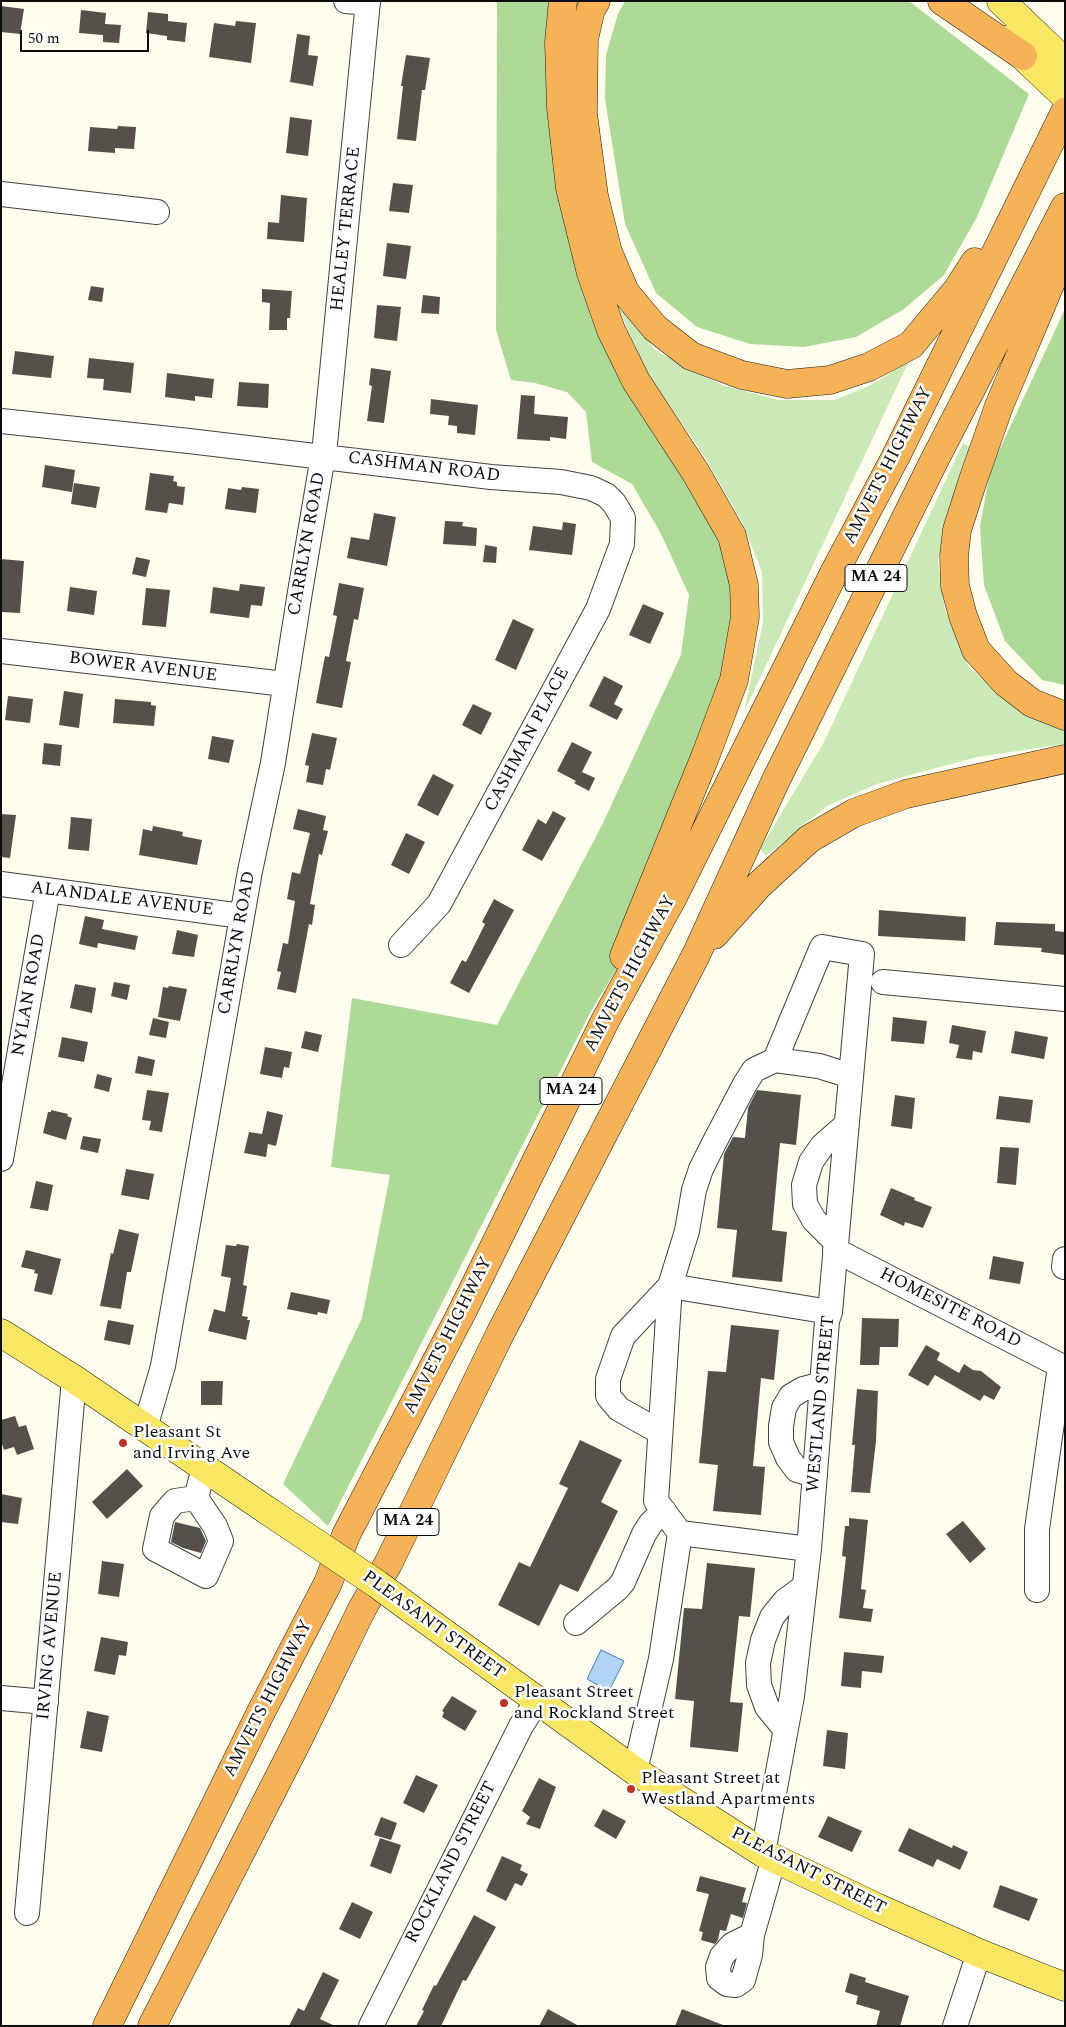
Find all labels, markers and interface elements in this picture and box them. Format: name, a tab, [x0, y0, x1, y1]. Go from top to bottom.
scale bar	[22, 20, 151, 52]
text: 50 m	[28, 27, 60, 50]
street label: HEALEY TERRACE	[328, 146, 366, 312]
street label: AMVETS HIGHWAY	[840, 384, 938, 548]
street label: CASHMAN ROAD	[347, 448, 501, 488]
street label: CARRLYN ROAD	[285, 471, 331, 617]
road number: MA 24	[845, 564, 907, 592]
street label: BOWER AVENUE	[68, 648, 218, 688]
street label: CASHMAN PLACE	[481, 664, 575, 816]
street label: CARRLYN ROAD	[215, 870, 261, 1016]
street label: ALANDALE AVENUE	[29, 878, 215, 922]
street label: AMVETS HIGHWAY	[581, 892, 681, 1056]
street label: NYLAN ROAD	[9, 932, 51, 1058]
road number: MA 24	[540, 1078, 602, 1104]
street label: AMVETS HIGHWAY	[400, 1254, 498, 1418]
street label: HOMESITE ROAD	[875, 1264, 1025, 1354]
street label: WESTLAND STREET	[804, 1315, 840, 1493]
place label: Pleasant St and Irving Ave	[133, 1422, 250, 1465]
marker: Pleasant St and Irving Ave	[117, 1437, 129, 1449]
road number: MA 24	[377, 1508, 439, 1535]
street label: PLEASANT STREET	[357, 1567, 509, 1685]
street label: IRVING AVENUE	[34, 1571, 68, 1721]
street label: AMVETS HIGHWAY	[220, 1617, 318, 1781]
place label: Pleasant Street and Rockland Street	[514, 1682, 674, 1725]
marker: Pleasant Street and Rockland Street	[498, 1697, 510, 1709]
place label: Pleasant Street at Westland Apartments	[641, 1768, 815, 1810]
street label: ROCKLAND STREET	[402, 1778, 502, 1948]
marker: Pleasant Street at Westland Apartments	[625, 1783, 637, 1795]
street label: PLEASANT STREET	[727, 1824, 889, 1920]

